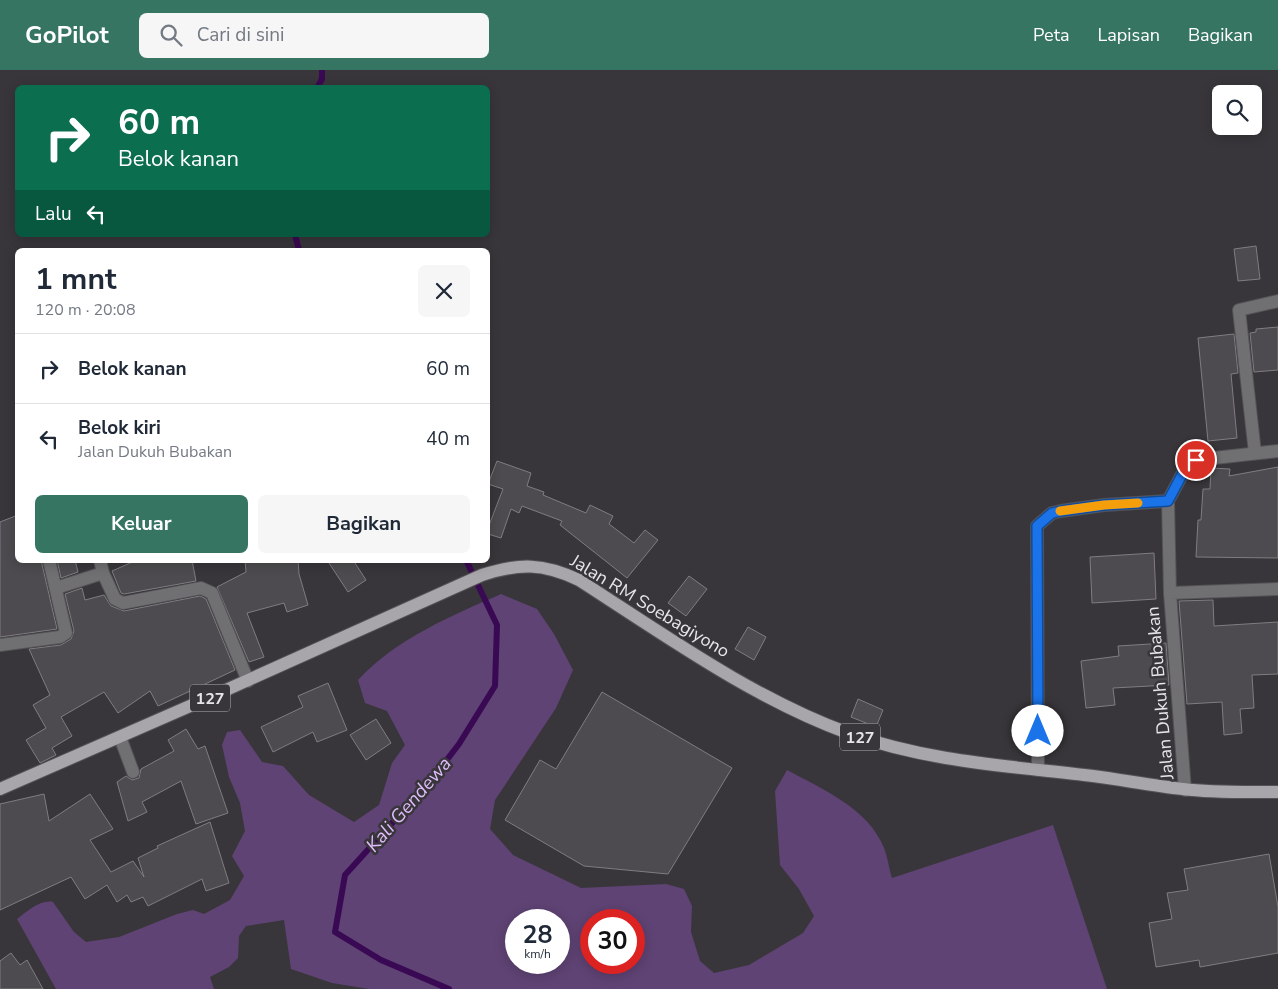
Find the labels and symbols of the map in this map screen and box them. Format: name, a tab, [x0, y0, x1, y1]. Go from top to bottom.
pin	[1175, 439, 1217, 481]
street label: Jalan RM Soebagiyono	[565, 548, 734, 663]
street label: Jalan Dukuh Bubakan	[1140, 606, 1180, 781]
road number: 127	[190, 684, 230, 711]
position arrow	[1011, 704, 1063, 756]
road number: 127	[840, 724, 880, 750]
water label: Kali Gendewa	[360, 751, 457, 858]
speed limit sign: 30	[580, 909, 645, 974]

